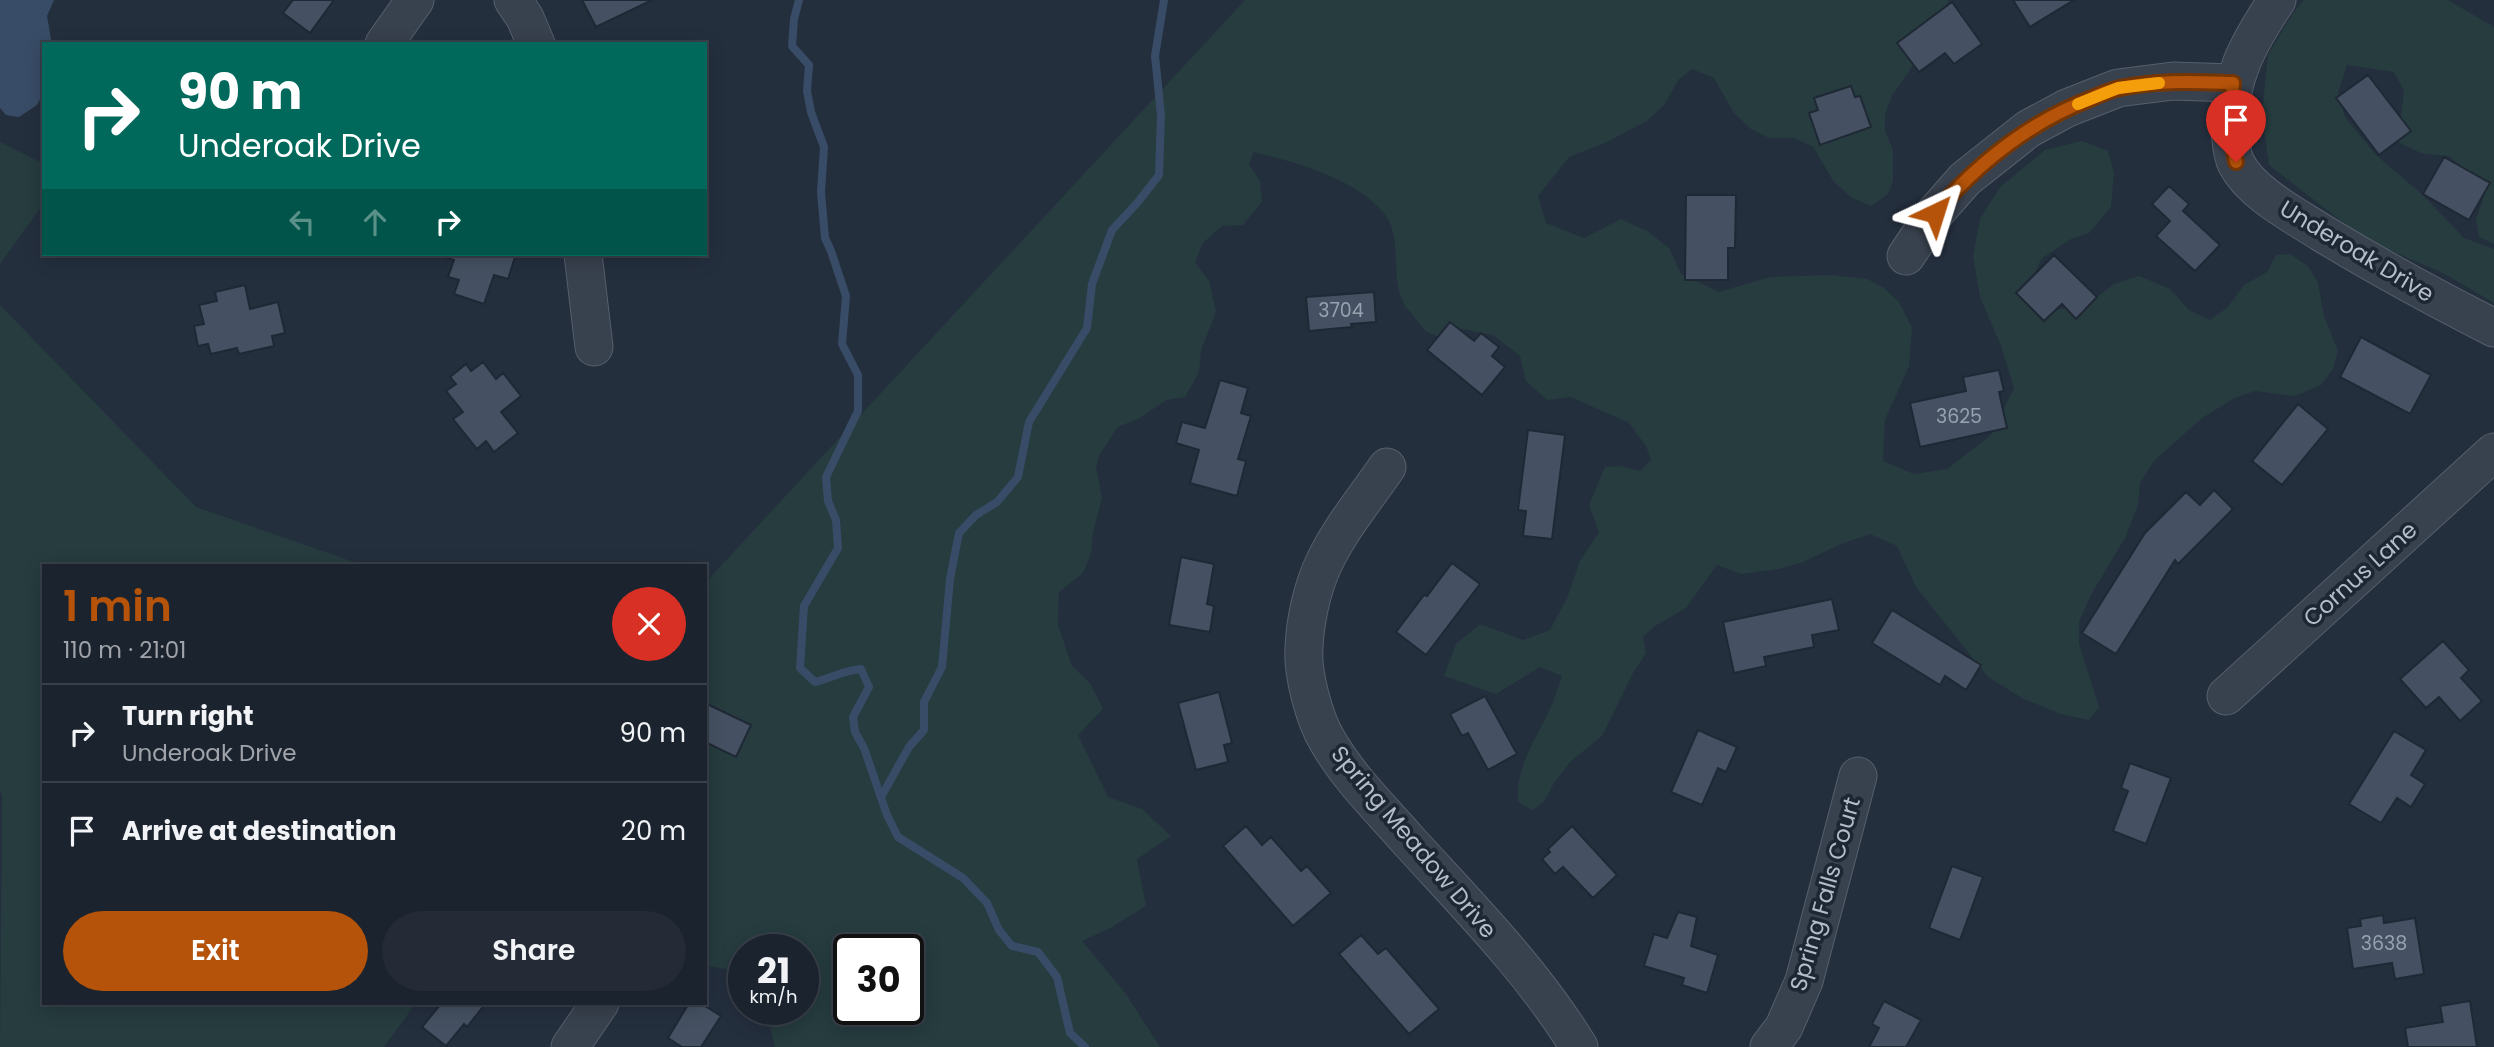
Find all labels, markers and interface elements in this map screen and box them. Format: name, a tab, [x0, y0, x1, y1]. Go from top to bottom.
text: 90 m	[178, 58, 302, 126]
icon: right	[63, 70, 154, 161]
pin	[2206, 90, 2266, 162]
icon: arrive	[2217, 101, 2255, 139]
text: Underoak Drive	[178, 123, 421, 168]
position arrow	[1898, 176, 1972, 250]
street label: Underoak Drive	[2274, 192, 2440, 310]
icon: left	[283, 203, 321, 241]
icon: ahead	[356, 203, 394, 241]
icon: right	[429, 203, 467, 241]
house number: 3704	[1318, 297, 1364, 324]
house number: 3625	[1936, 403, 1982, 430]
street label: Cornus Lane	[2296, 514, 2424, 634]
text: 1 min	[63, 577, 172, 636]
button: close	[612, 587, 686, 661]
text: 110 m · 21:01	[63, 634, 186, 666]
text: Turn right	[122, 698, 254, 734]
icon: right	[63, 714, 101, 752]
text: 90 m	[620, 715, 686, 751]
text: Underoak Drive	[122, 737, 297, 769]
street label: Spring Meadow Drive	[1324, 739, 1504, 945]
street label: Spring Falls Court	[1782, 793, 1868, 995]
icon: arrive	[63, 812, 101, 850]
text: Arrive at destination	[122, 813, 397, 849]
text: 20 m	[621, 813, 686, 849]
button: Exit	[63, 911, 368, 991]
button: Share	[382, 911, 686, 991]
house number: 3638	[2361, 930, 2407, 957]
speed limit sign: 30	[833, 934, 924, 1025]
text: 21	[757, 946, 790, 995]
text: km/h	[750, 984, 797, 1009]

